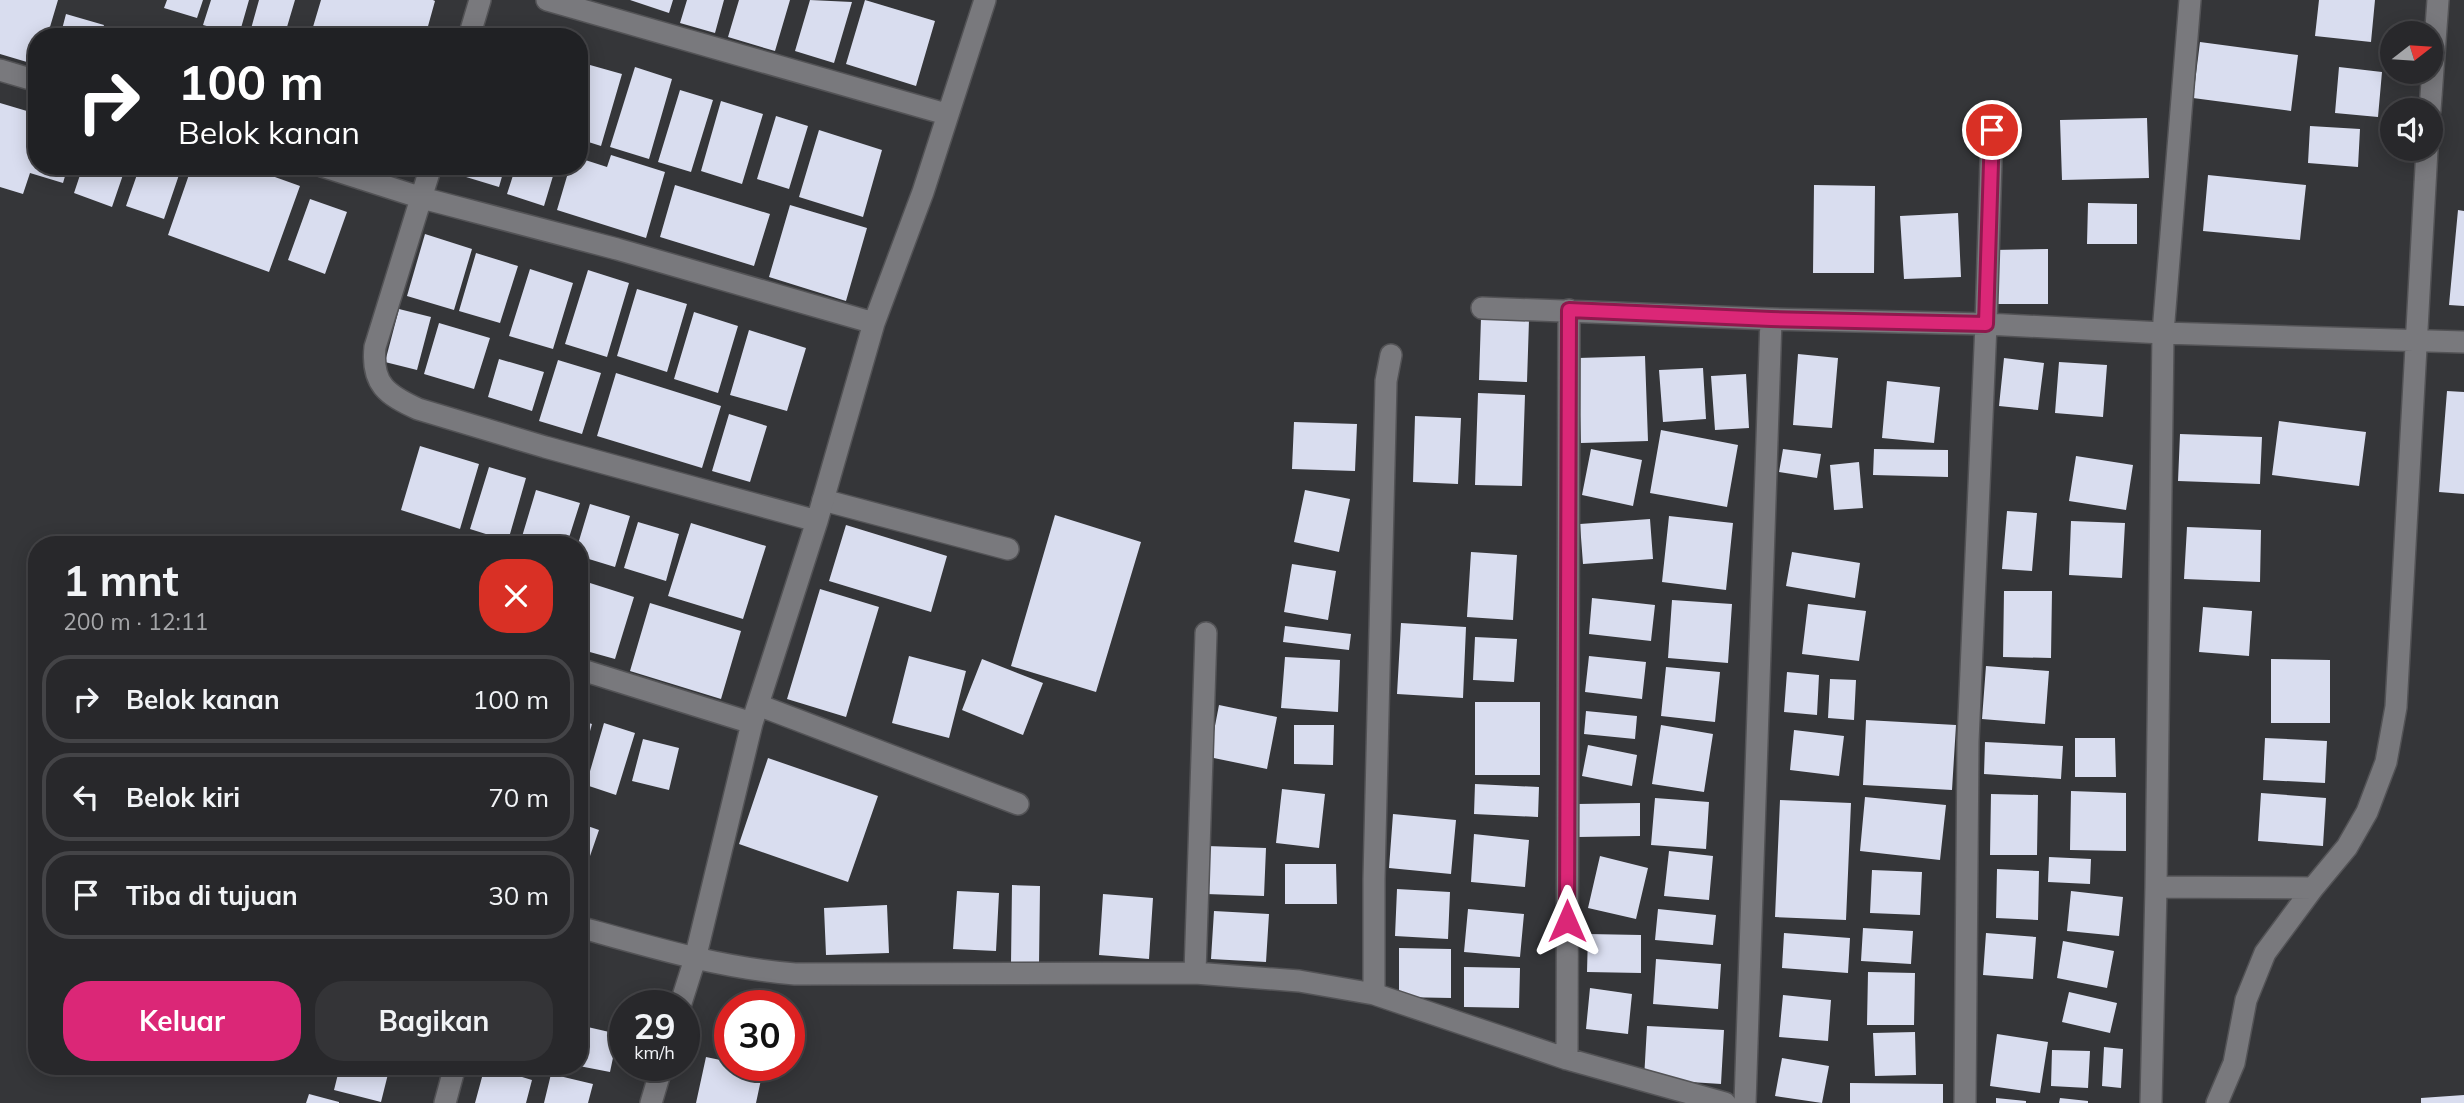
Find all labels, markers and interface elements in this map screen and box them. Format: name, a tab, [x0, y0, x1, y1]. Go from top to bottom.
north arrow	[2380, 21, 2443, 84]
map controls	[2380, 21, 2443, 161]
text: 100 m	[178, 51, 324, 112]
icon: right	[63, 56, 154, 147]
button: sound	[2380, 98, 2443, 161]
pin	[1962, 100, 2022, 160]
icon: arrive	[1973, 111, 2011, 149]
text: Belok kanan	[178, 112, 360, 152]
text: 1 mnt	[63, 554, 179, 607]
button: close	[479, 559, 553, 633]
text: 200 m · 12:11	[63, 607, 208, 636]
icon: right	[67, 680, 105, 718]
text: Belok kanan	[126, 683, 280, 716]
text: 100 m	[473, 683, 549, 716]
icon: left	[67, 778, 105, 816]
text: Belok kiri	[126, 781, 240, 814]
text: 70 m	[488, 781, 549, 814]
icon: arrive	[67, 876, 105, 914]
text: Tiba di tujuan	[126, 879, 298, 912]
text: 30 m	[488, 879, 549, 912]
position arrow	[1530, 884, 1604, 958]
button: Keluar	[63, 981, 301, 1061]
button: Bagikan	[315, 981, 553, 1061]
speed limit sign: 30	[714, 990, 805, 1081]
text: 29	[633, 1004, 676, 1048]
text: km/h	[634, 1041, 675, 1064]

